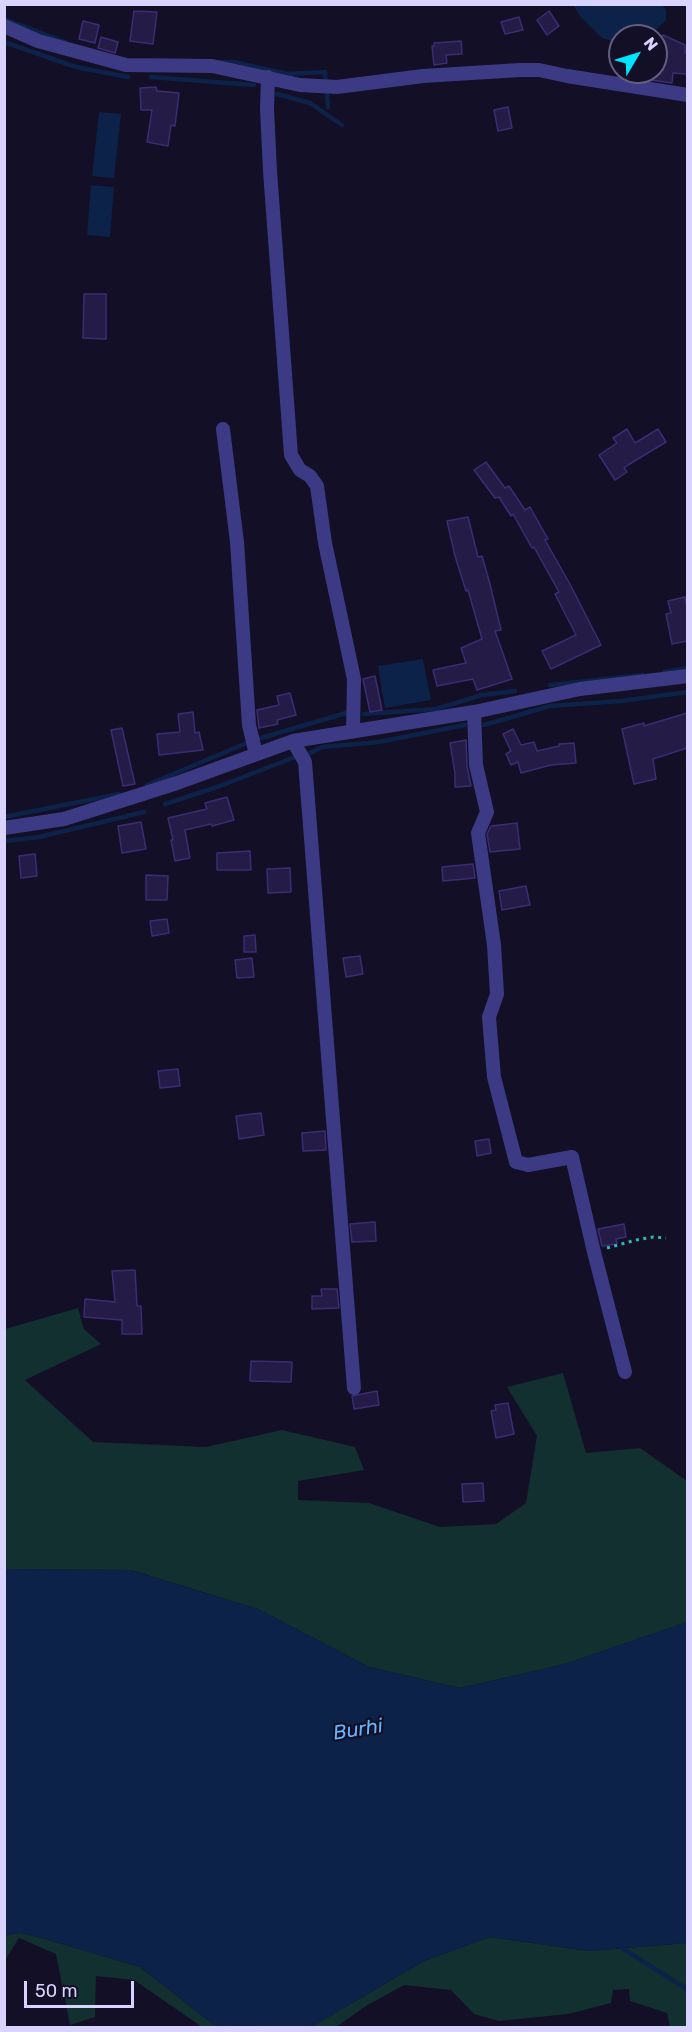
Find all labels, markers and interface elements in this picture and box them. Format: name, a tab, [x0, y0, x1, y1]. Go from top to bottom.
north arrow	[608, 24, 668, 84]
text: N	[640, 33, 662, 54]
water label: Burhi	[331, 1714, 385, 1746]
scale bar	[27, 1969, 136, 2007]
text: 50 m	[35, 1980, 78, 2002]

